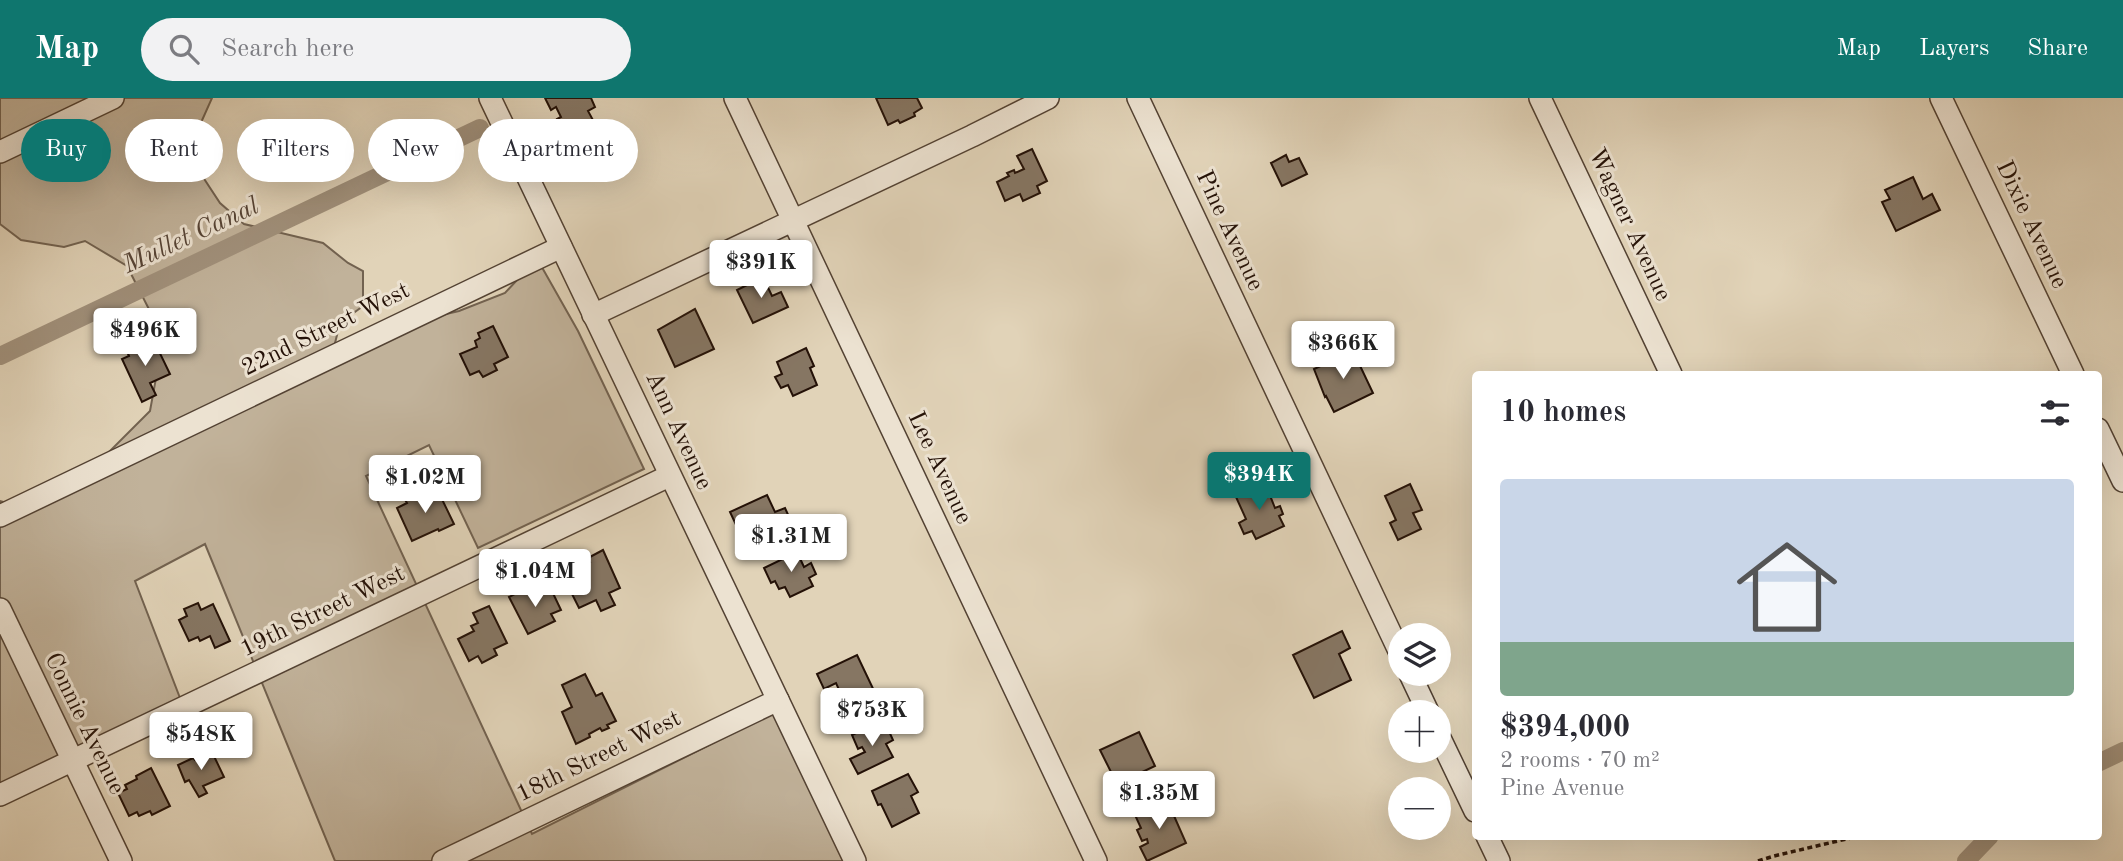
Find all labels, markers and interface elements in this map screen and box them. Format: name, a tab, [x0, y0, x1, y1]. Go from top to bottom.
search box	[141, 18, 631, 81]
icon: search	[165, 30, 203, 68]
text: Map	[35, 33, 99, 66]
text: Search here	[221, 36, 354, 62]
text: Map	[1837, 37, 1881, 61]
text: Layers	[1919, 37, 1989, 61]
text: Share	[2027, 37, 2088, 61]
chip: Buy	[21, 119, 111, 182]
chip: Rent	[125, 119, 223, 182]
chip: Filters	[237, 119, 354, 182]
chip: New	[368, 119, 464, 182]
chip: Apartment	[478, 119, 638, 182]
street label: Wagner Avenue	[1583, 145, 1675, 305]
street label: Dixie Avenue	[1991, 157, 2071, 293]
street label: Pine Avenue	[1191, 167, 1267, 295]
water label: Mullet Canal	[118, 193, 264, 279]
pin: $391K	[712, 240, 810, 300]
text: $391K	[725, 251, 797, 274]
street label: 22nd Street West	[238, 279, 414, 381]
pin: $496K	[96, 308, 194, 368]
text: $496K	[109, 319, 181, 342]
pin: $366K	[1294, 322, 1392, 381]
text: $366K	[1307, 332, 1379, 355]
street label: Ann Avenue	[640, 368, 716, 494]
icon: filters	[2036, 394, 2074, 432]
text: 10 homes	[1500, 398, 1626, 428]
street label: Lee Avenue	[903, 408, 975, 528]
pin: $394K	[1210, 452, 1308, 512]
pin: $1.02M	[368, 456, 482, 515]
text: $394K	[1223, 463, 1295, 486]
text: $1.02M	[385, 466, 465, 489]
pin: $1.31M	[734, 514, 848, 574]
icon: home	[1724, 524, 1850, 650]
text: $1.31M	[751, 525, 831, 548]
pin: $1.04M	[478, 550, 592, 609]
text: $1.04M	[495, 560, 575, 583]
street label: 19th Street West	[237, 562, 409, 662]
map controls	[1388, 623, 1451, 840]
button: layers	[1388, 623, 1451, 686]
street label: Connie Avenue	[39, 649, 129, 799]
pin: $753K	[823, 688, 921, 748]
text: $753K	[836, 699, 908, 722]
button: +	[1388, 700, 1451, 763]
street label: 18th Street West	[513, 707, 685, 807]
pin: $548K	[152, 712, 250, 772]
text: $394,000	[1500, 713, 1630, 743]
text: $548K	[165, 723, 237, 746]
text: 2 rooms · 70 m²	[1500, 749, 1660, 772]
pin: $1.35M	[1102, 772, 1216, 831]
button: −	[1388, 777, 1451, 840]
text: Pine Avenue	[1500, 777, 1624, 800]
text: $1.35M	[1119, 782, 1199, 805]

